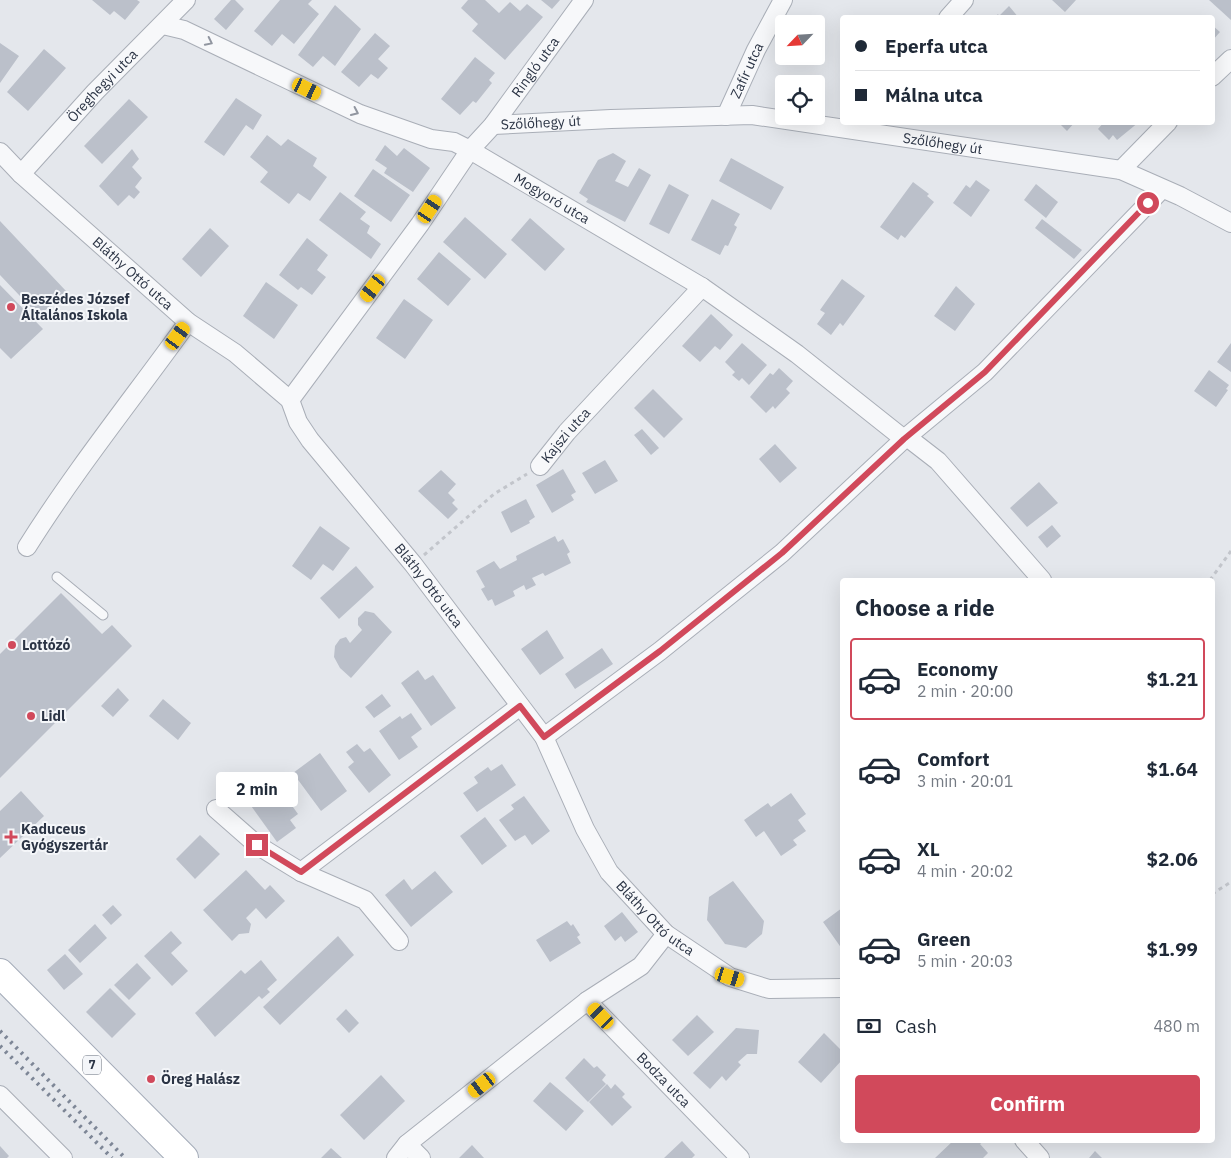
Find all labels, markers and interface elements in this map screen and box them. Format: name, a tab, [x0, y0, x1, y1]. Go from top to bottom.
north arrow	[775, 15, 825, 65]
map controls	[775, 15, 825, 125]
street label: Ringló utca	[507, 33, 564, 101]
text: Eperfa utca	[885, 34, 988, 58]
one-way arrow	[203, 35, 212, 45]
street label: Zafír utca	[726, 39, 768, 101]
street label: Öreghegyi utca	[63, 45, 142, 126]
button: locate	[775, 75, 825, 125]
car	[290, 76, 323, 102]
text: Málna utca	[885, 83, 983, 107]
one-way arrow	[350, 105, 359, 116]
street label: Szőlőhegy út	[500, 112, 582, 134]
street label: Szőlőhegy út	[902, 129, 984, 158]
street label: Mogyoró utca	[511, 169, 593, 228]
car	[415, 192, 444, 226]
route start	[1137, 192, 1159, 214]
street label: Bláthy Ottó utca	[89, 233, 177, 314]
car	[357, 272, 388, 304]
place label: Beszédes József Általános Iskola	[21, 290, 130, 324]
marker: Beszédes József Általános Iskola	[5, 301, 17, 313]
car	[163, 319, 192, 353]
street label: Kajszi utca	[537, 403, 594, 467]
street label: Bláthy Ottó utca	[391, 540, 467, 632]
text: Choose a ride	[855, 593, 995, 622]
place label: Lottózó	[22, 636, 71, 654]
marker: Lottózó	[6, 639, 18, 651]
icon: car	[857, 657, 902, 702]
text: Economy	[917, 657, 998, 681]
text: $1.21	[1146, 667, 1198, 691]
text: 2 min · 20:00	[917, 681, 1013, 701]
place label: Lidl	[41, 707, 65, 725]
marker: Lidl	[25, 710, 37, 722]
icon: car	[857, 747, 902, 792]
text: Comfort	[917, 747, 990, 771]
text: $1.64	[1146, 757, 1198, 781]
text: 3 min · 20:01	[917, 771, 1013, 791]
callout: 2 min	[216, 772, 298, 808]
text: 2 min	[236, 779, 278, 799]
place label: Kaduceus Gyógyszertár	[21, 820, 108, 854]
marker: Kaduceus Gyógyszertár	[5, 831, 17, 843]
route end	[246, 834, 268, 856]
icon: car	[857, 837, 902, 882]
text: XL	[917, 837, 940, 861]
text: $2.06	[1146, 847, 1198, 871]
text: 4 min · 20:02	[917, 861, 1013, 881]
street label: Bláthy Ottó utca	[612, 877, 698, 960]
icon: car	[857, 927, 902, 972]
text: Green	[917, 927, 971, 951]
text: $1.99	[1146, 937, 1198, 961]
text: 5 min · 20:03	[917, 951, 1013, 971]
car	[713, 965, 746, 989]
car	[585, 1000, 616, 1032]
icon: cash	[855, 1012, 883, 1040]
text: Cash	[895, 1014, 937, 1038]
text: 480 m	[1153, 1016, 1200, 1036]
street label: Bodza utca	[633, 1049, 695, 1111]
road number: 7	[83, 1056, 101, 1074]
place label: Öreg Halász	[161, 1070, 240, 1088]
car	[465, 1070, 498, 1100]
marker: Öreg Halász	[145, 1073, 157, 1085]
button: Confirm	[855, 1075, 1200, 1133]

